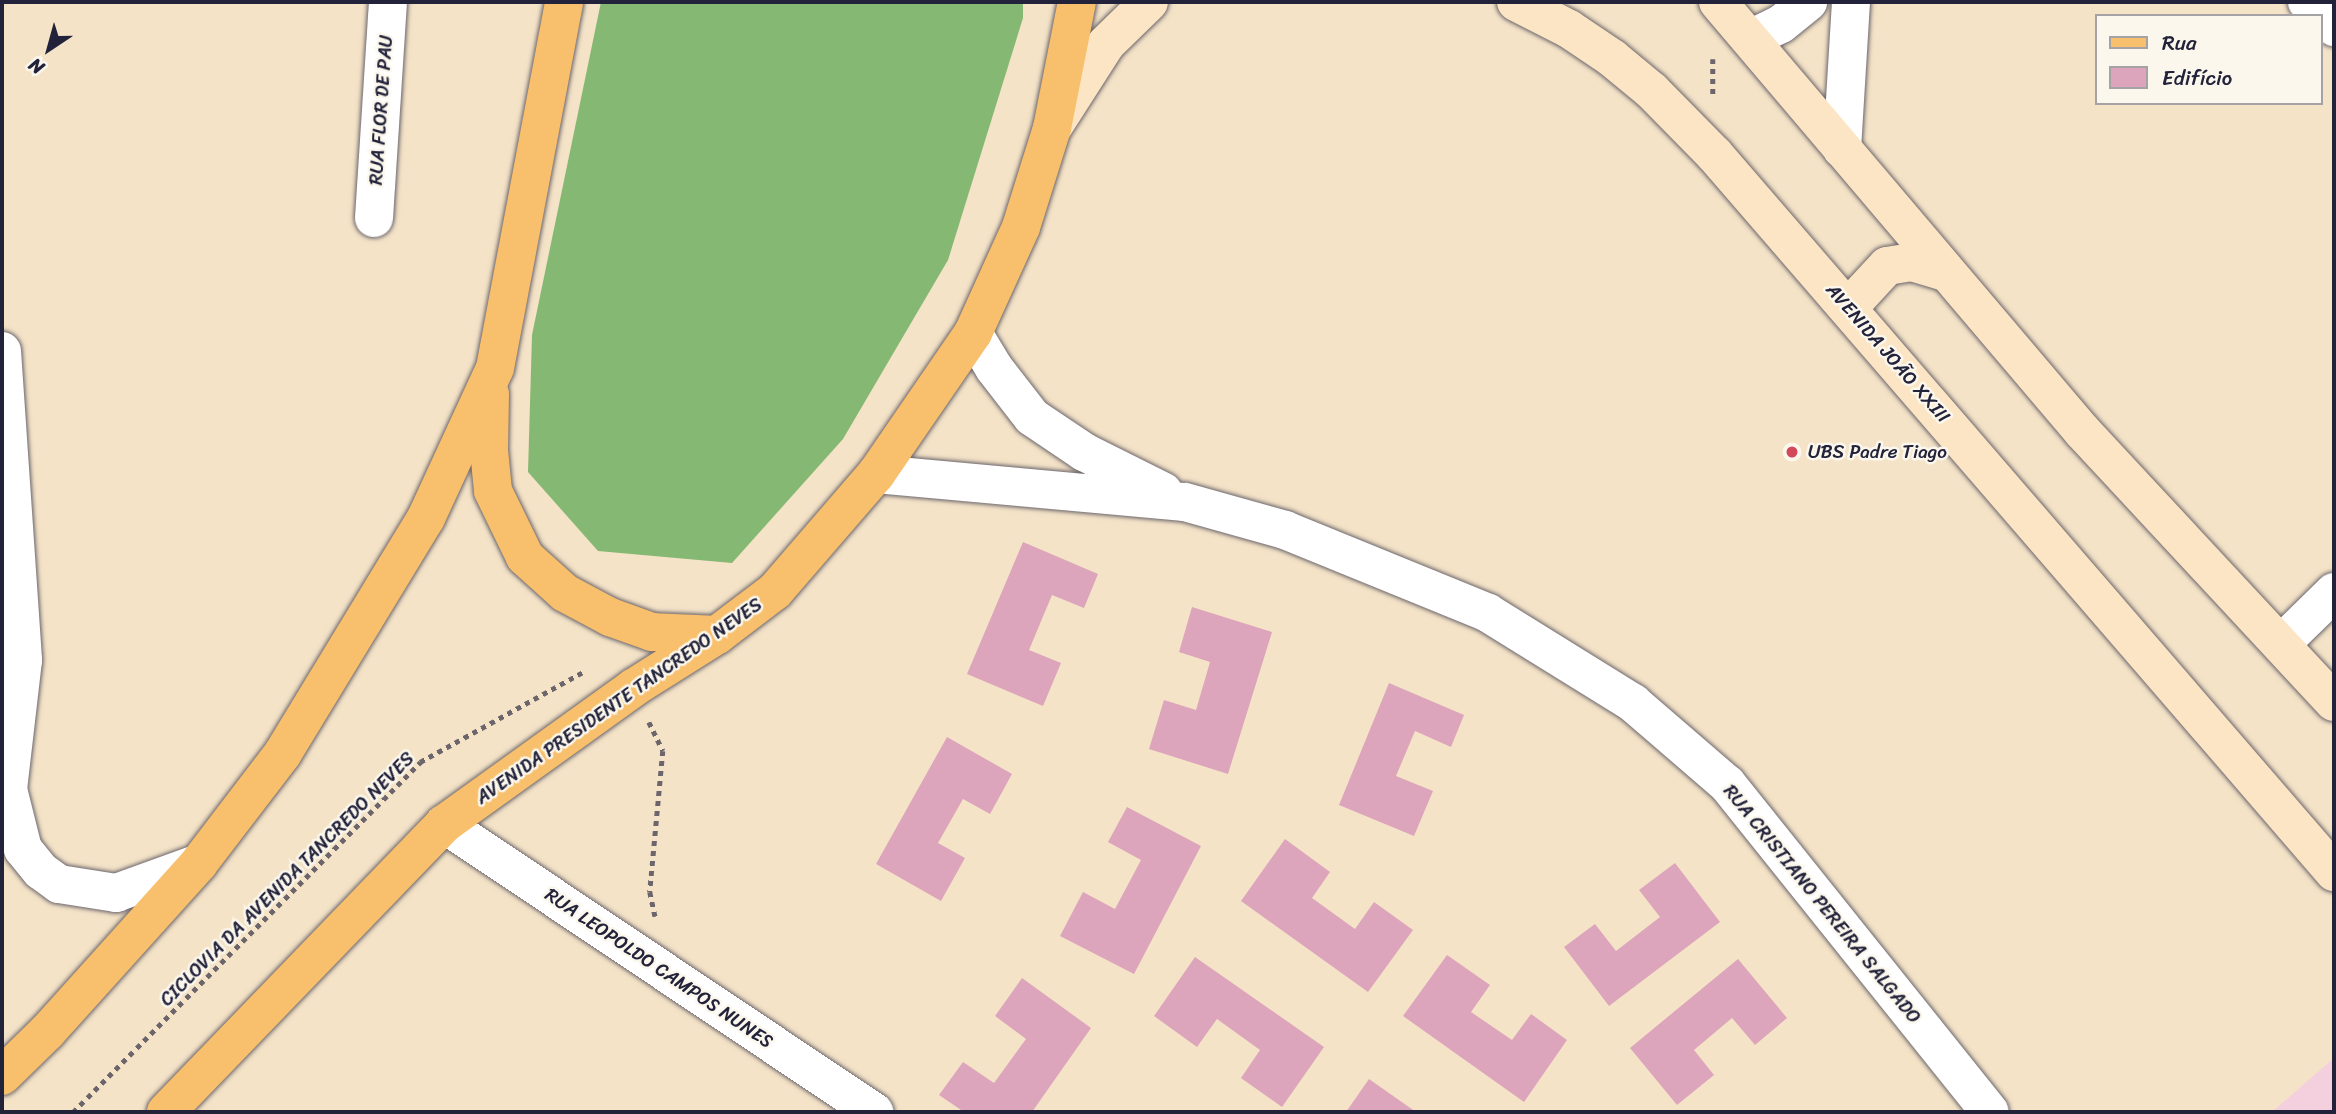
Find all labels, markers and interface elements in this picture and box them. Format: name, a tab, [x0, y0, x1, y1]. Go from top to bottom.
north arrow	[14, 14, 84, 84]
legend	[2094, 14, 2322, 105]
text: Rua	[2162, 24, 2197, 62]
street label: RUA FLOR DE PAU	[364, 35, 398, 185]
text: N	[21, 49, 51, 84]
text: Edifício	[2162, 59, 2232, 97]
street label: AVENIDA JOÃO XXIII	[1821, 279, 1955, 427]
place label: UBS Padre Tiago	[1808, 441, 1947, 463]
marker: UBS Padre Tiago	[1782, 442, 1802, 462]
street label: AVENIDA PRESIDENTE TANCREDO NEVES	[472, 593, 766, 809]
street label: CICLOVIA DA AVENIDA TANCREDO NEVES	[155, 747, 419, 1011]
street label: RUA CRISTIANO PEREIRA SALGADO	[1719, 780, 1925, 1028]
street label: RUA LEOPOLDO CAMPOS NUNES	[539, 882, 779, 1054]

